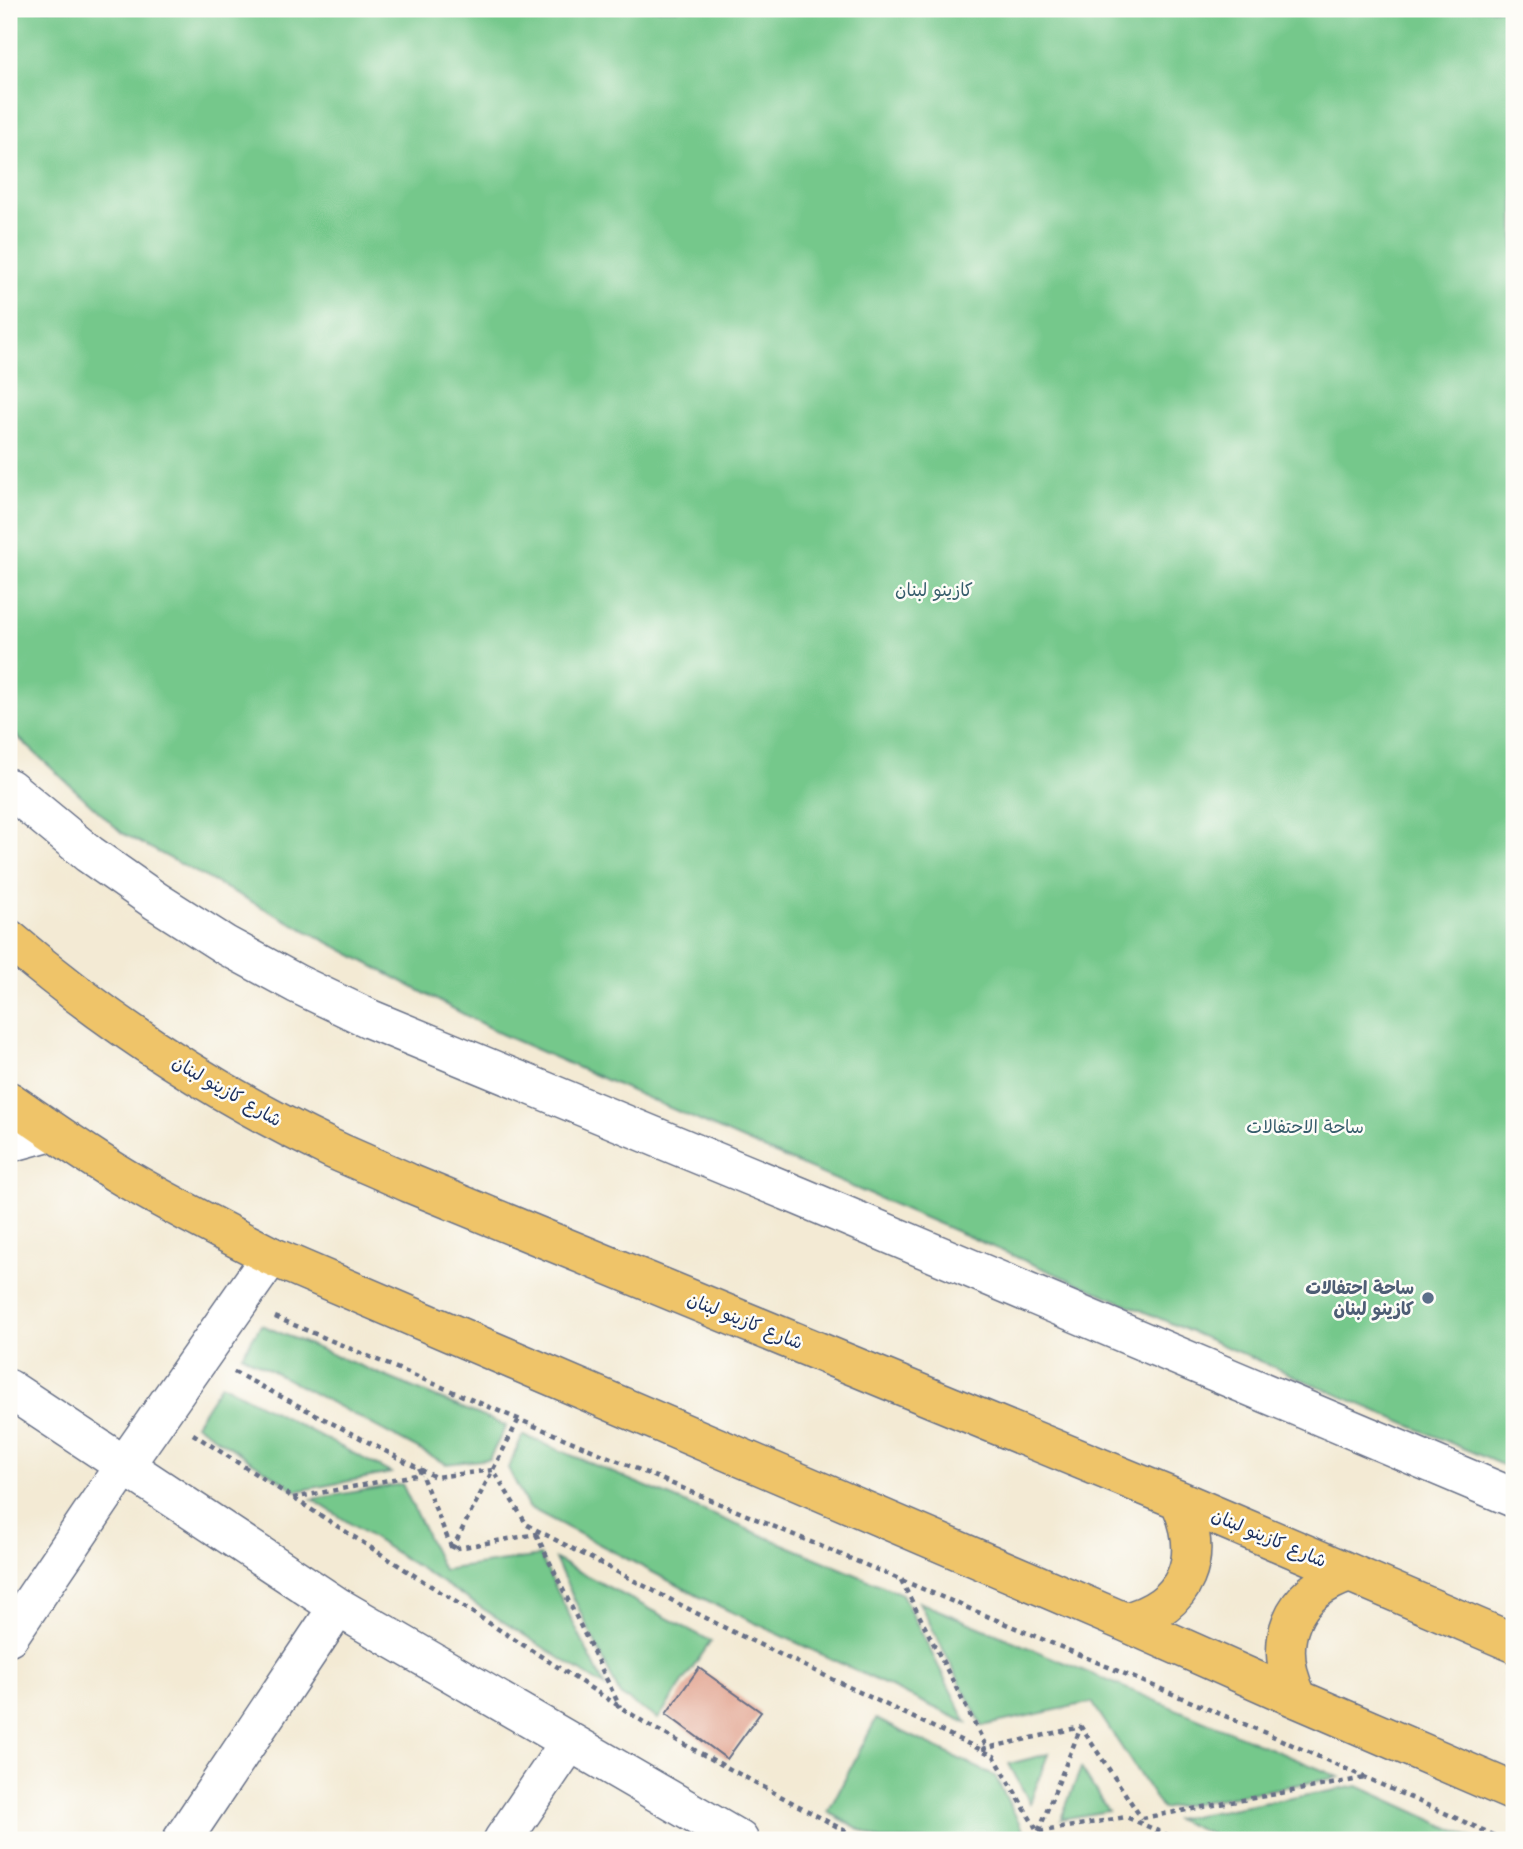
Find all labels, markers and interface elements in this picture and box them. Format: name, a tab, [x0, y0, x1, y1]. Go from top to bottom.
park label: كازينو لبنان	[895, 575, 973, 602]
street label: شارع كازينو لبنان	[168, 1047, 288, 1132]
park label: ساحة الاحتفالات	[1246, 1112, 1364, 1139]
place label: ساحة احتفالات كازينو لبنان	[1306, 1273, 1414, 1321]
street label: شارع كازينو لبنان	[684, 1284, 807, 1355]
marker: ساحة احتفالات كازينو لبنان	[1420, 1290, 1436, 1306]
street label: شارع كازينو لبنان	[1208, 1500, 1331, 1573]

